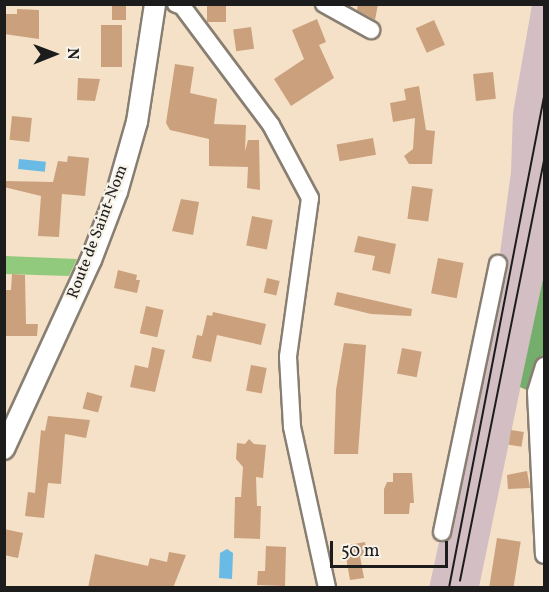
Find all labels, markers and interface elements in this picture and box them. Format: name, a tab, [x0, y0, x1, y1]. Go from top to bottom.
north arrow	[24, 24, 84, 84]
text: N	[61, 48, 83, 60]
street label: Route de Saint-Nom	[64, 163, 132, 301]
scale bar	[333, 529, 452, 567]
text: 50 m	[341, 539, 380, 564]

